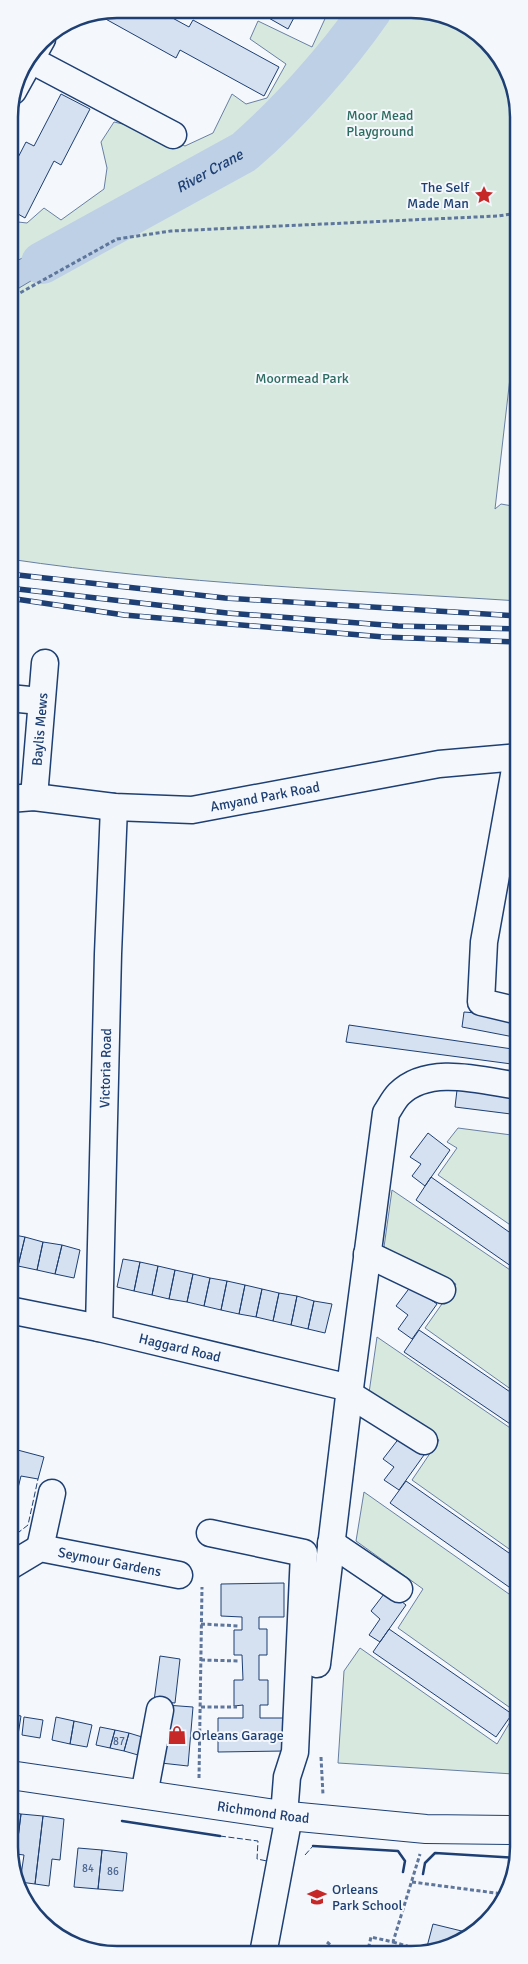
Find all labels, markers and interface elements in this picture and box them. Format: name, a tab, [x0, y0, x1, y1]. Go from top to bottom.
park label: Moor Mead Playground	[346, 107, 414, 140]
water label: River Crane	[173, 145, 247, 197]
place label: The Self Made Man	[407, 179, 470, 212]
place icon: The Self Made Man	[473, 184, 495, 206]
park label: Moormead Park	[255, 370, 349, 387]
street label: Baylis Mews	[28, 692, 51, 767]
street label: Amyand Park Road	[209, 778, 321, 815]
street label: Victoria Road	[96, 1028, 115, 1108]
street label: Haggard Road	[137, 1329, 223, 1365]
street label: Seymour Gardens	[57, 1543, 163, 1580]
shop icon: Orleans Garage	[166, 1724, 188, 1746]
place label: Orleans Garage	[192, 1727, 284, 1744]
house number: 87	[113, 1735, 125, 1748]
street label: Richmond Road	[216, 1797, 310, 1826]
house number: 84	[82, 1862, 94, 1875]
house number: 86	[107, 1865, 119, 1878]
place label: Orleans Park School	[332, 1881, 403, 1914]
school or university icon: Orleans Park School	[306, 1886, 328, 1908]

